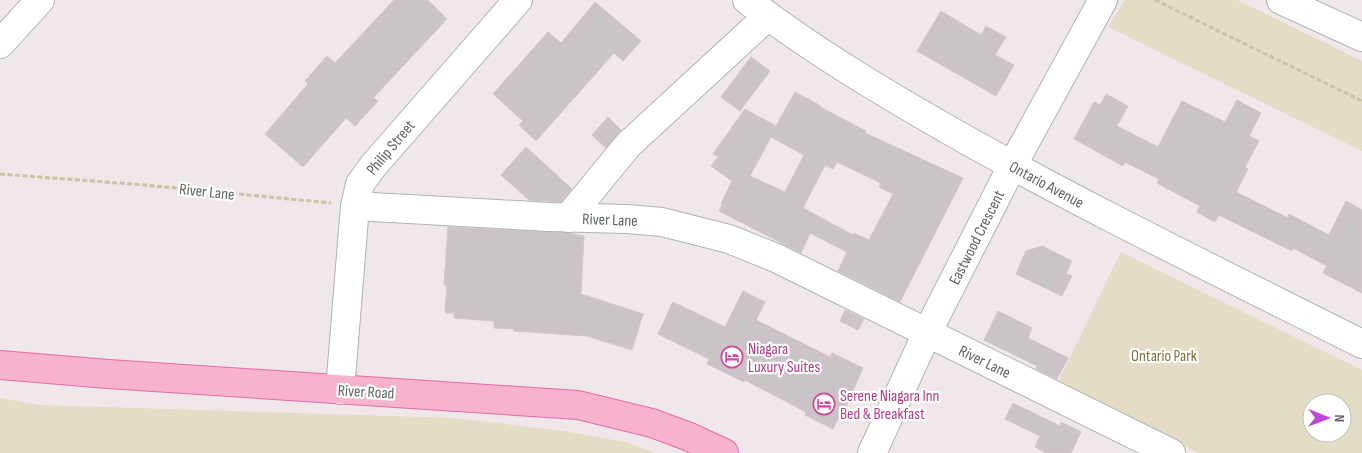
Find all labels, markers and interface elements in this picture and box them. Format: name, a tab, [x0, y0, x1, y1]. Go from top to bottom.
street label: Philip Street	[363, 117, 420, 179]
street label: Ontario Avenue	[1006, 158, 1087, 213]
street label: River Lane	[178, 180, 235, 205]
street label: Eastwood Crescent	[945, 187, 1009, 288]
street label: River Lane	[582, 210, 638, 231]
place label: Niagara Luxury Suites	[748, 340, 820, 377]
street label: River Lane	[955, 342, 1013, 383]
hotel icon: Niagara Luxury Suites	[720, 345, 744, 369]
park label: Ontario Park	[1131, 347, 1197, 366]
street label: River Road	[337, 382, 395, 403]
place label: Serene Niagara Inn Bed & Breakfast	[840, 387, 939, 424]
hotel icon: Serene Niagara Inn Bed & Breakfast	[812, 392, 836, 416]
north arrow	[1302, 393, 1352, 443]
text: N	[1331, 414, 1348, 422]

